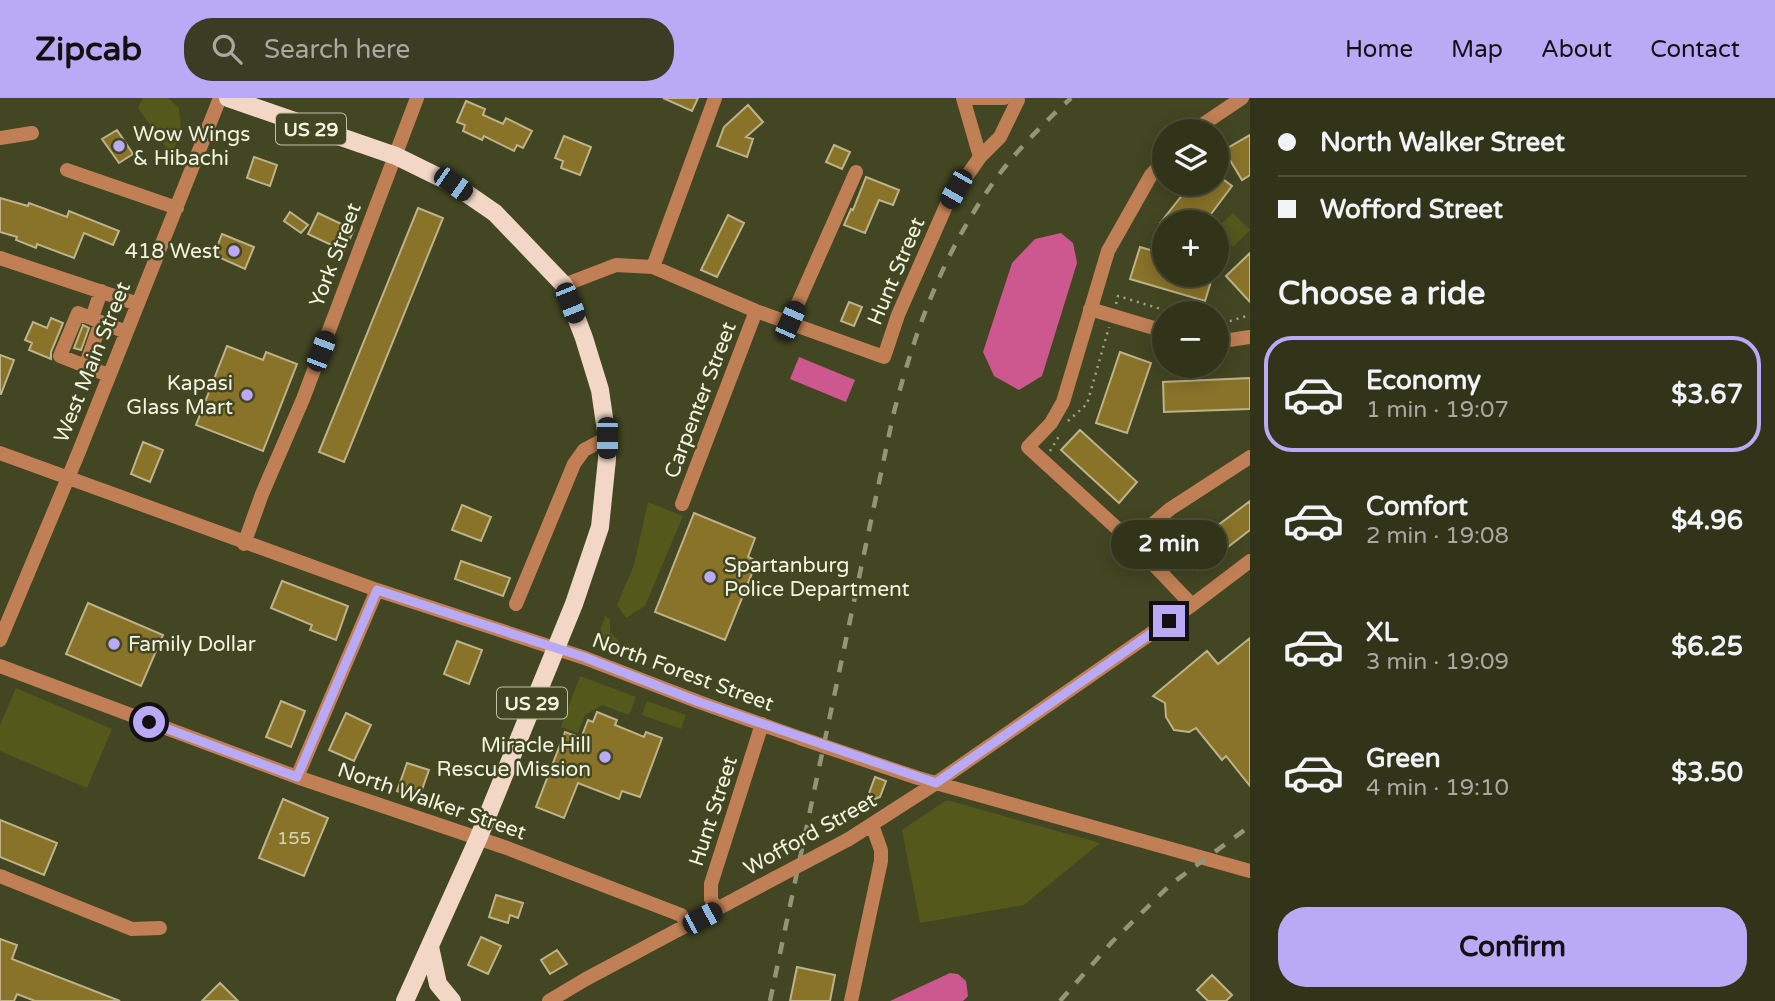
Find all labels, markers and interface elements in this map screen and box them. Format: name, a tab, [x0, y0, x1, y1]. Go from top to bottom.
search box	[184, 18, 674, 81]
text: Zipcab	[35, 30, 142, 69]
icon: search	[208, 30, 246, 68]
text: Search here	[264, 34, 410, 65]
text: Home	[1345, 35, 1413, 64]
text: Map	[1451, 35, 1503, 64]
text: About	[1541, 35, 1612, 64]
text: Contact	[1650, 35, 1740, 64]
road number: US 29	[276, 114, 346, 144]
map controls	[1152, 119, 1229, 378]
button: layers	[1152, 119, 1229, 196]
place label: Wow Wings & Hibachi	[133, 122, 250, 171]
text: North Walker Street	[1320, 127, 1565, 158]
marker: Wow Wings & Hibachi	[111, 138, 127, 154]
car	[430, 163, 477, 205]
car	[937, 166, 976, 212]
text: Wofford Street	[1320, 194, 1503, 225]
street label: York Street	[304, 200, 367, 311]
button: +	[1152, 210, 1229, 287]
street label: Hunt Street	[863, 214, 930, 329]
place label: 418 West	[125, 239, 220, 264]
marker: 418 West	[226, 243, 242, 259]
text: Choose a ride	[1278, 275, 1485, 313]
street label: West Main Street	[49, 278, 136, 446]
car	[553, 280, 588, 326]
car	[772, 298, 809, 344]
button: −	[1152, 301, 1229, 378]
street label: Carpenter Street	[659, 318, 742, 482]
car	[304, 328, 339, 374]
icon: car	[1282, 363, 1345, 426]
text: Economy	[1366, 365, 1481, 396]
place label: Kapasi Glass Mart	[126, 371, 233, 420]
text: $3.67	[1671, 379, 1743, 410]
marker: Kapasi Glass Mart	[239, 387, 255, 403]
text: 1 min · 19:07	[1366, 396, 1509, 424]
car	[597, 417, 618, 459]
icon: car	[1282, 489, 1345, 552]
text: Comfort	[1366, 491, 1468, 522]
text: $4.96	[1671, 505, 1743, 536]
callout: 2 min	[1111, 519, 1227, 568]
text: 2 min · 19:08	[1366, 522, 1509, 550]
text: 2 min	[1138, 530, 1200, 558]
place label: Spartanburg Police Department	[724, 553, 910, 602]
marker: Spartanburg Police Department	[702, 569, 718, 585]
route end	[1153, 605, 1185, 637]
icon: car	[1282, 615, 1345, 678]
text: XL	[1366, 617, 1398, 648]
street label: North Forest Street	[589, 628, 777, 717]
text: $6.25	[1671, 631, 1743, 662]
place label: Family Dollar	[128, 632, 256, 657]
marker: Family Dollar	[106, 636, 122, 652]
text: 3 min · 19:09	[1366, 648, 1509, 676]
road number: US 29	[497, 688, 567, 718]
route start	[133, 706, 165, 738]
place label: Miracle Hill Rescue Mission	[437, 733, 591, 782]
icon: car	[1282, 741, 1345, 804]
text: Green	[1366, 743, 1441, 774]
marker: Miracle Hill Rescue Mission	[597, 749, 613, 765]
street label: Hunt Street	[684, 753, 743, 869]
street label: North Walker Street	[334, 757, 529, 845]
text: $3.50	[1671, 757, 1743, 788]
text: 4 min · 19:10	[1366, 774, 1509, 802]
street label: Wofford Street	[740, 788, 881, 881]
house number: 155	[277, 827, 311, 849]
car	[679, 899, 726, 937]
button: Confirm	[1278, 907, 1747, 987]

